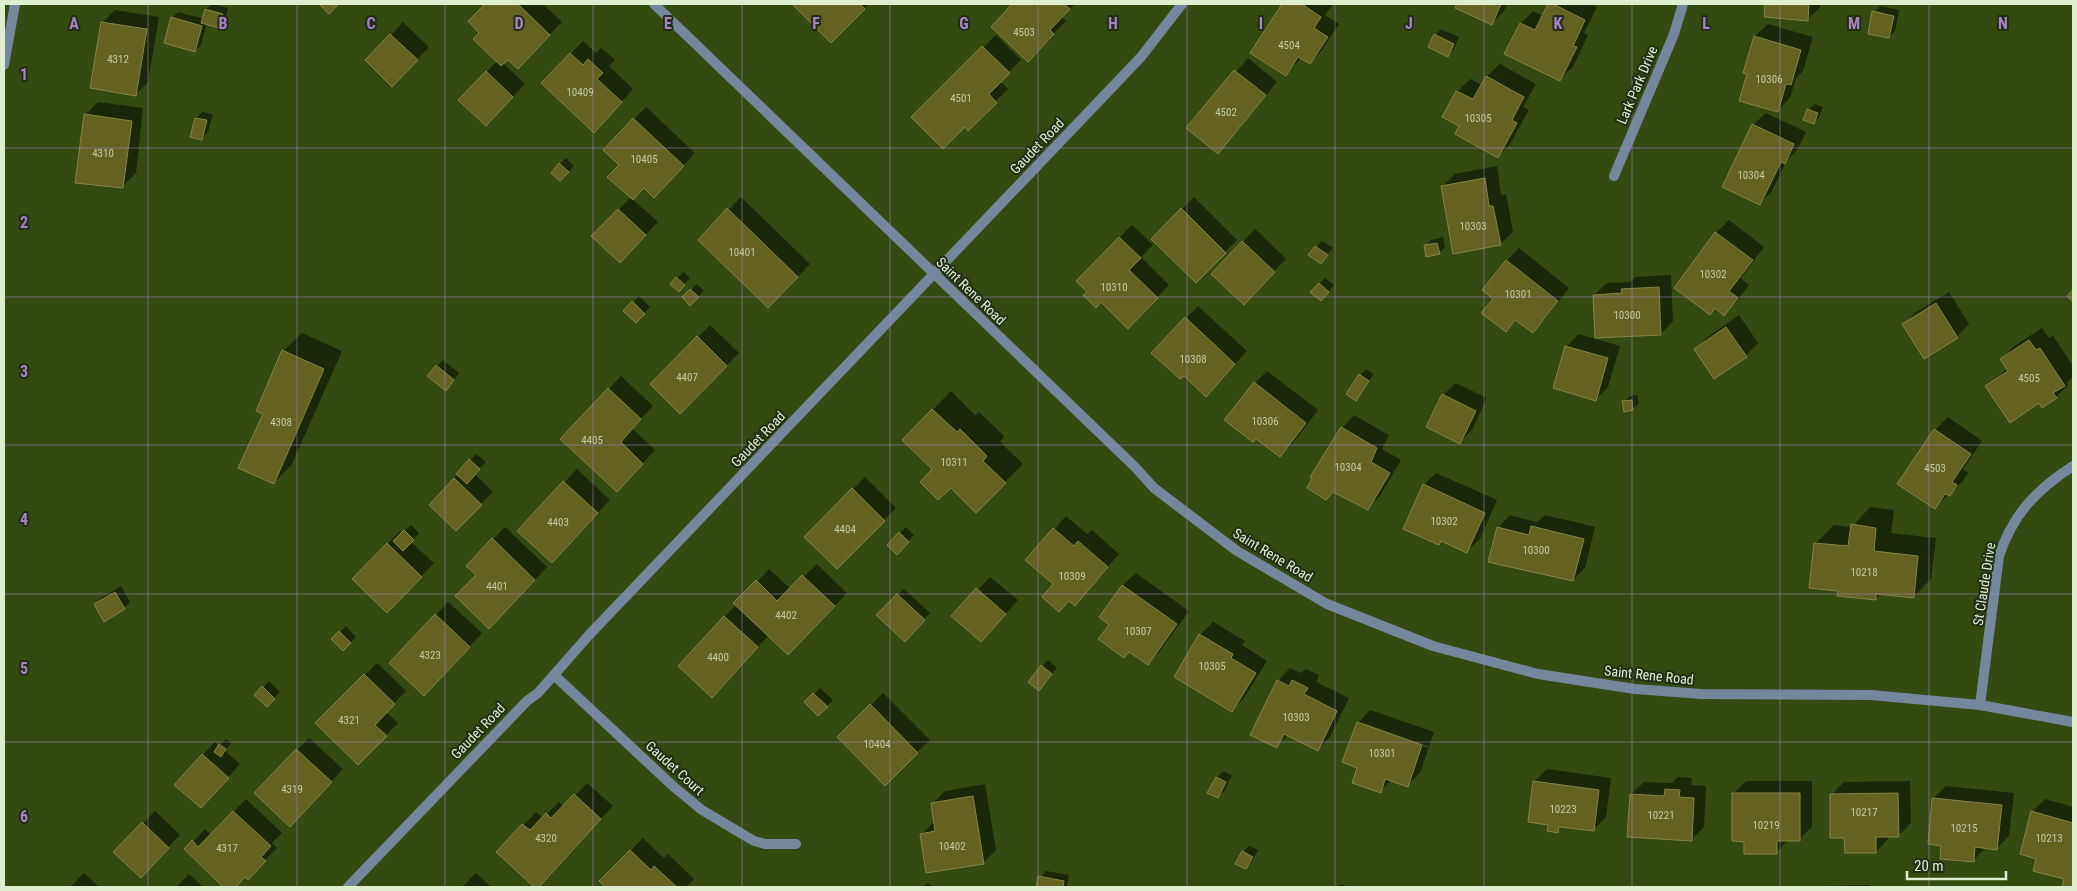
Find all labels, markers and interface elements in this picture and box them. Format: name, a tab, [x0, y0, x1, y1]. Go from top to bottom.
text: A	[69, 14, 79, 33]
text: B	[219, 14, 228, 33]
text: C	[366, 14, 376, 33]
text: D	[514, 14, 524, 33]
text: E	[664, 14, 672, 33]
text: F	[812, 14, 820, 33]
text: G	[959, 14, 969, 33]
text: H	[1108, 14, 1118, 33]
text: I	[1259, 14, 1263, 33]
text: J	[1405, 14, 1413, 33]
text: K	[1554, 14, 1563, 33]
text: L	[1702, 14, 1710, 33]
text: M	[1848, 14, 1860, 33]
text: N	[1998, 14, 2008, 33]
house number: 4503	[1013, 26, 1035, 39]
house number: 4504	[1278, 39, 1300, 52]
street label: Lark Park Drive	[1613, 43, 1661, 126]
house number: 4312	[107, 53, 129, 66]
text: 1	[20, 65, 28, 84]
house number: 10306	[1755, 73, 1783, 86]
house number: 10409	[566, 86, 594, 99]
house number: 4501	[950, 92, 972, 105]
house number: 4502	[1215, 106, 1237, 119]
house number: 10305	[1464, 112, 1492, 125]
street label: Gaudet Road	[1007, 115, 1067, 177]
house number: 4310	[92, 147, 114, 160]
house number: 10405	[630, 153, 658, 166]
house number: 10304	[1737, 169, 1765, 182]
text: 2	[20, 213, 28, 232]
house number: 10303	[1459, 220, 1487, 233]
house number: 10401	[728, 246, 756, 259]
street label: Saint Rene Road	[933, 254, 1009, 328]
house number: 10302	[1699, 268, 1727, 281]
house number: 10310	[1100, 281, 1128, 294]
house number: 10301	[1504, 288, 1532, 301]
house number: 10300	[1613, 309, 1641, 322]
house number: 10308	[1179, 353, 1207, 366]
text: 3	[20, 362, 28, 381]
house number: 4407	[676, 371, 698, 384]
house number: 4505	[2018, 372, 2040, 385]
street label: Gaudet Road	[728, 408, 788, 470]
house number: 10306	[1251, 415, 1279, 428]
house number: 4308	[270, 416, 292, 429]
house number: 4405	[581, 434, 603, 447]
house number: 10311	[940, 456, 968, 469]
house number: 10304	[1334, 461, 1362, 474]
house number: 4503	[1924, 462, 1946, 475]
text: 4	[20, 510, 28, 529]
house number: 10302	[1430, 515, 1458, 528]
house number: 4403	[547, 516, 569, 529]
house number: 4404	[834, 523, 856, 536]
street label: Saint Rene Road	[1230, 525, 1316, 585]
street label: St Claude Drive	[1970, 541, 1999, 627]
house number: 10300	[1522, 544, 1550, 557]
house number: 10218	[1850, 566, 1878, 579]
house number: 10309	[1058, 570, 1086, 583]
house number: 4401	[486, 580, 508, 593]
house number: 4402	[775, 609, 797, 622]
house number: 10307	[1124, 625, 1152, 638]
house number: 4323	[419, 649, 441, 662]
house number: 4400	[707, 651, 729, 664]
text: 5	[20, 659, 28, 678]
house number: 10305	[1198, 660, 1226, 673]
street label: Saint Rene Road	[1603, 662, 1695, 688]
street label: Gaudet Road	[448, 700, 508, 762]
house number: 10303	[1282, 711, 1310, 724]
house number: 4321	[338, 714, 360, 727]
street label: Gaudet Court	[642, 738, 708, 798]
house number: 10404	[863, 738, 891, 751]
house number: 10301	[1368, 747, 1396, 760]
house number: 4319	[281, 783, 303, 796]
house number: 10223	[1549, 803, 1577, 816]
house number: 10217	[1850, 806, 1878, 819]
text: 6	[20, 807, 28, 826]
house number: 10221	[1647, 809, 1675, 822]
house number: 10219	[1752, 819, 1780, 832]
house number: 10215	[1950, 822, 1978, 835]
house number: 4320	[535, 832, 557, 845]
house number: 10213	[2035, 832, 2063, 845]
house number: 10402	[938, 840, 966, 853]
house number: 4317	[216, 842, 238, 855]
scale bar	[1907, 848, 2006, 880]
text: 20 m	[1914, 857, 1944, 875]

